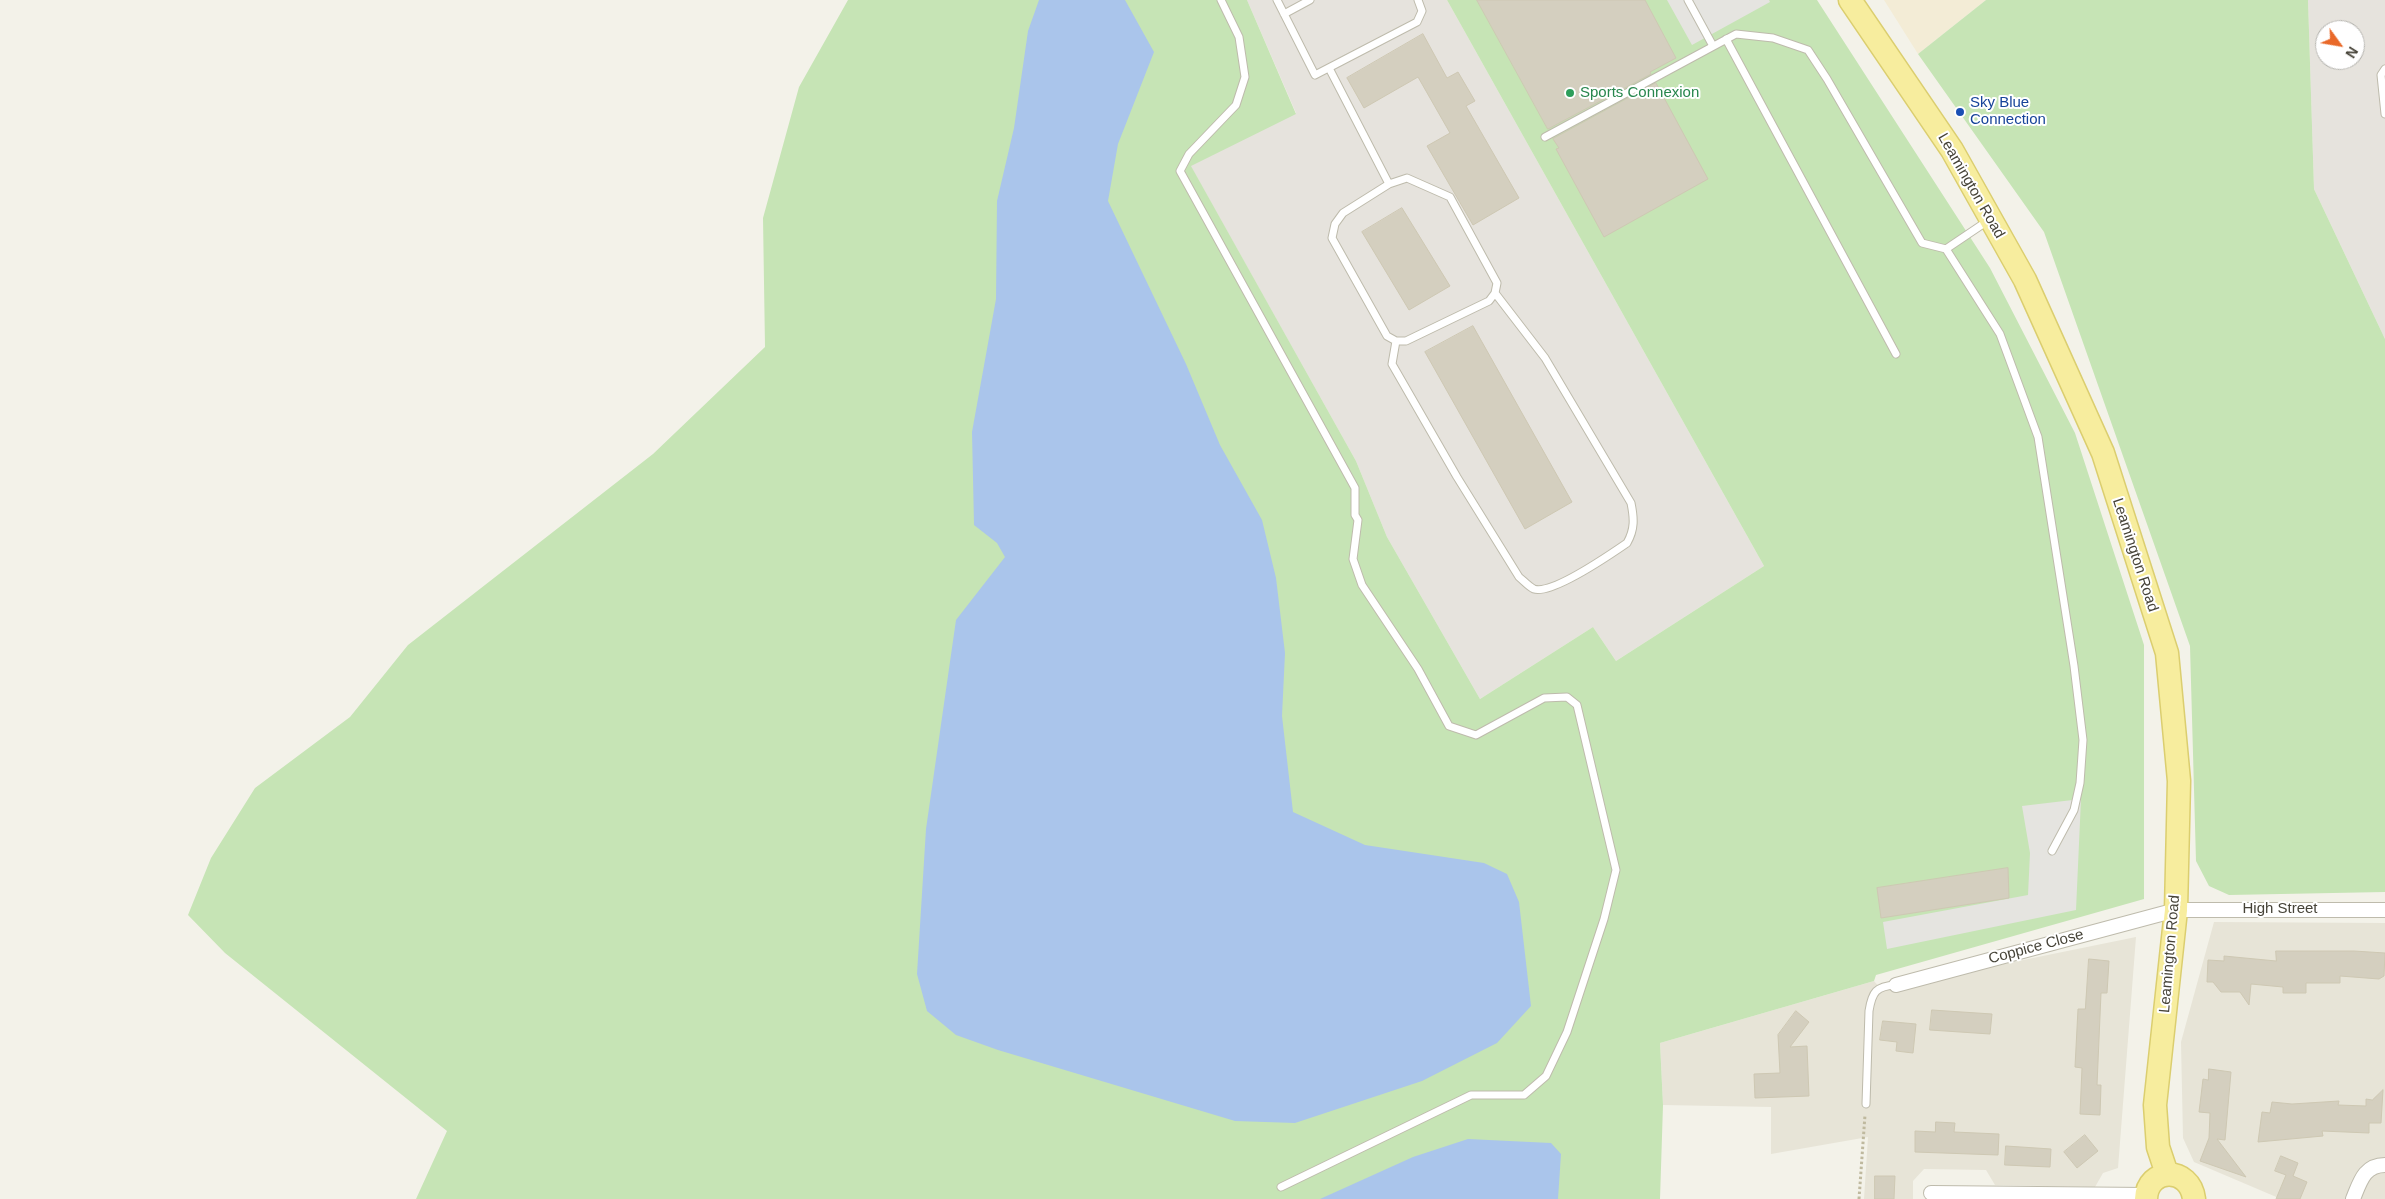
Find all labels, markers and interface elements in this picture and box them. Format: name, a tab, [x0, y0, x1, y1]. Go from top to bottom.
north arrow	[2315, 20, 2365, 70]
text: N	[2342, 44, 2361, 61]
place label: Sports Connexion	[1580, 84, 1699, 102]
marker: Sports Connexion	[1564, 87, 1576, 99]
place label: Sky Blue Connection	[1970, 94, 2046, 129]
marker: Sky Blue Connection	[1954, 106, 1966, 118]
street label: Leamington Road	[1934, 130, 2008, 242]
street label: Leamington Road	[2108, 496, 2162, 614]
street label: Leamington Road	[2156, 894, 2184, 1014]
street label: High Street	[2242, 900, 2318, 918]
street label: Coppice Close	[1987, 926, 2085, 968]

